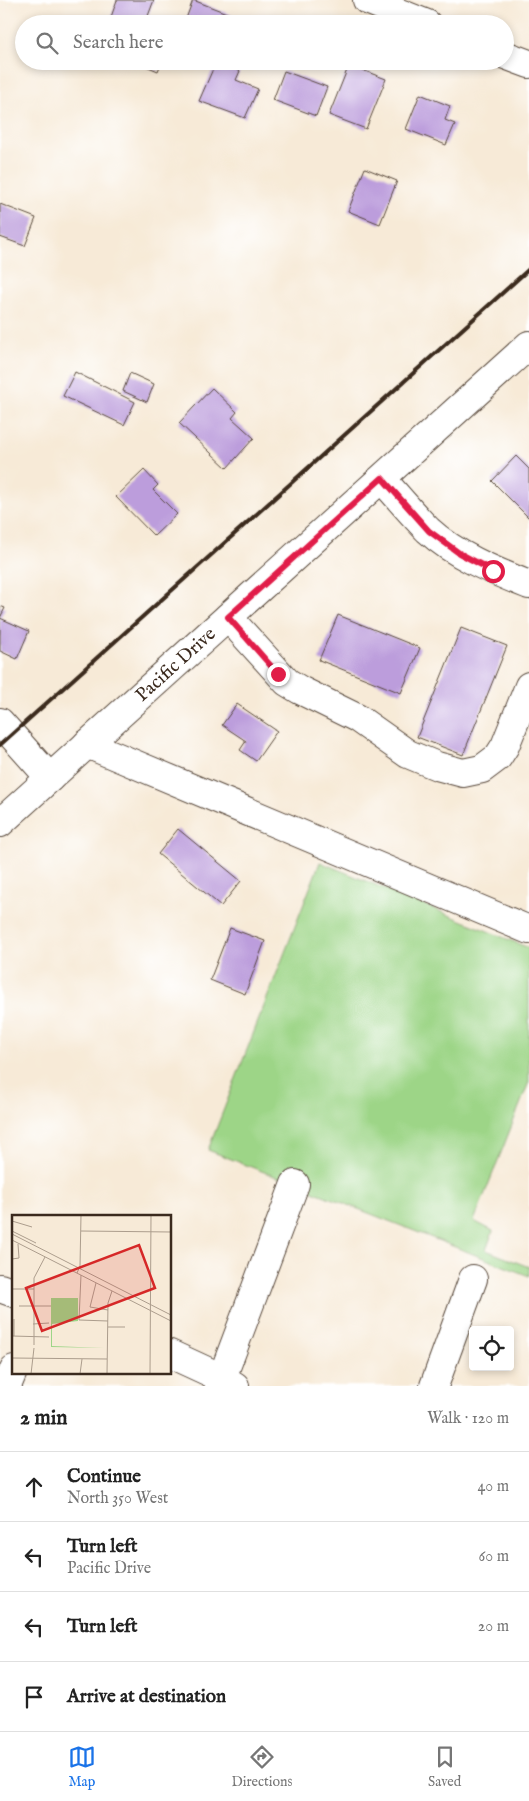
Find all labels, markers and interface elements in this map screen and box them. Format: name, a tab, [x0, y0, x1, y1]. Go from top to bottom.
search box	[15, 15, 514, 70]
icon: search	[33, 29, 61, 57]
text: Search here	[73, 31, 164, 55]
route start	[482, 560, 505, 583]
street label: Pacific Drive	[131, 622, 221, 707]
route end	[267, 663, 290, 686]
inset map	[12, 1215, 171, 1374]
map controls	[469, 1326, 514, 1371]
button: locate	[469, 1326, 514, 1371]
text: 2 min	[20, 1405, 67, 1432]
text: Walk · 120 m	[427, 1409, 509, 1429]
text: Continue	[67, 1465, 141, 1489]
icon: ahead	[20, 1473, 48, 1501]
text: 40 m	[477, 1477, 509, 1497]
text: North 350 West	[67, 1489, 168, 1509]
text: Turn left	[67, 1535, 138, 1559]
icon: left	[20, 1543, 48, 1571]
text: 60 m	[479, 1547, 509, 1567]
text: Pacific Drive	[67, 1559, 151, 1579]
icon: left	[20, 1613, 48, 1641]
text: Turn left	[67, 1615, 138, 1639]
text: 20 m	[478, 1617, 509, 1637]
icon: arrive	[20, 1683, 48, 1711]
text: Arrive at destination	[67, 1685, 226, 1709]
tab: Map	[68, 1743, 96, 1791]
tab: Directions	[231, 1743, 292, 1791]
tab: Saved	[428, 1743, 461, 1791]

